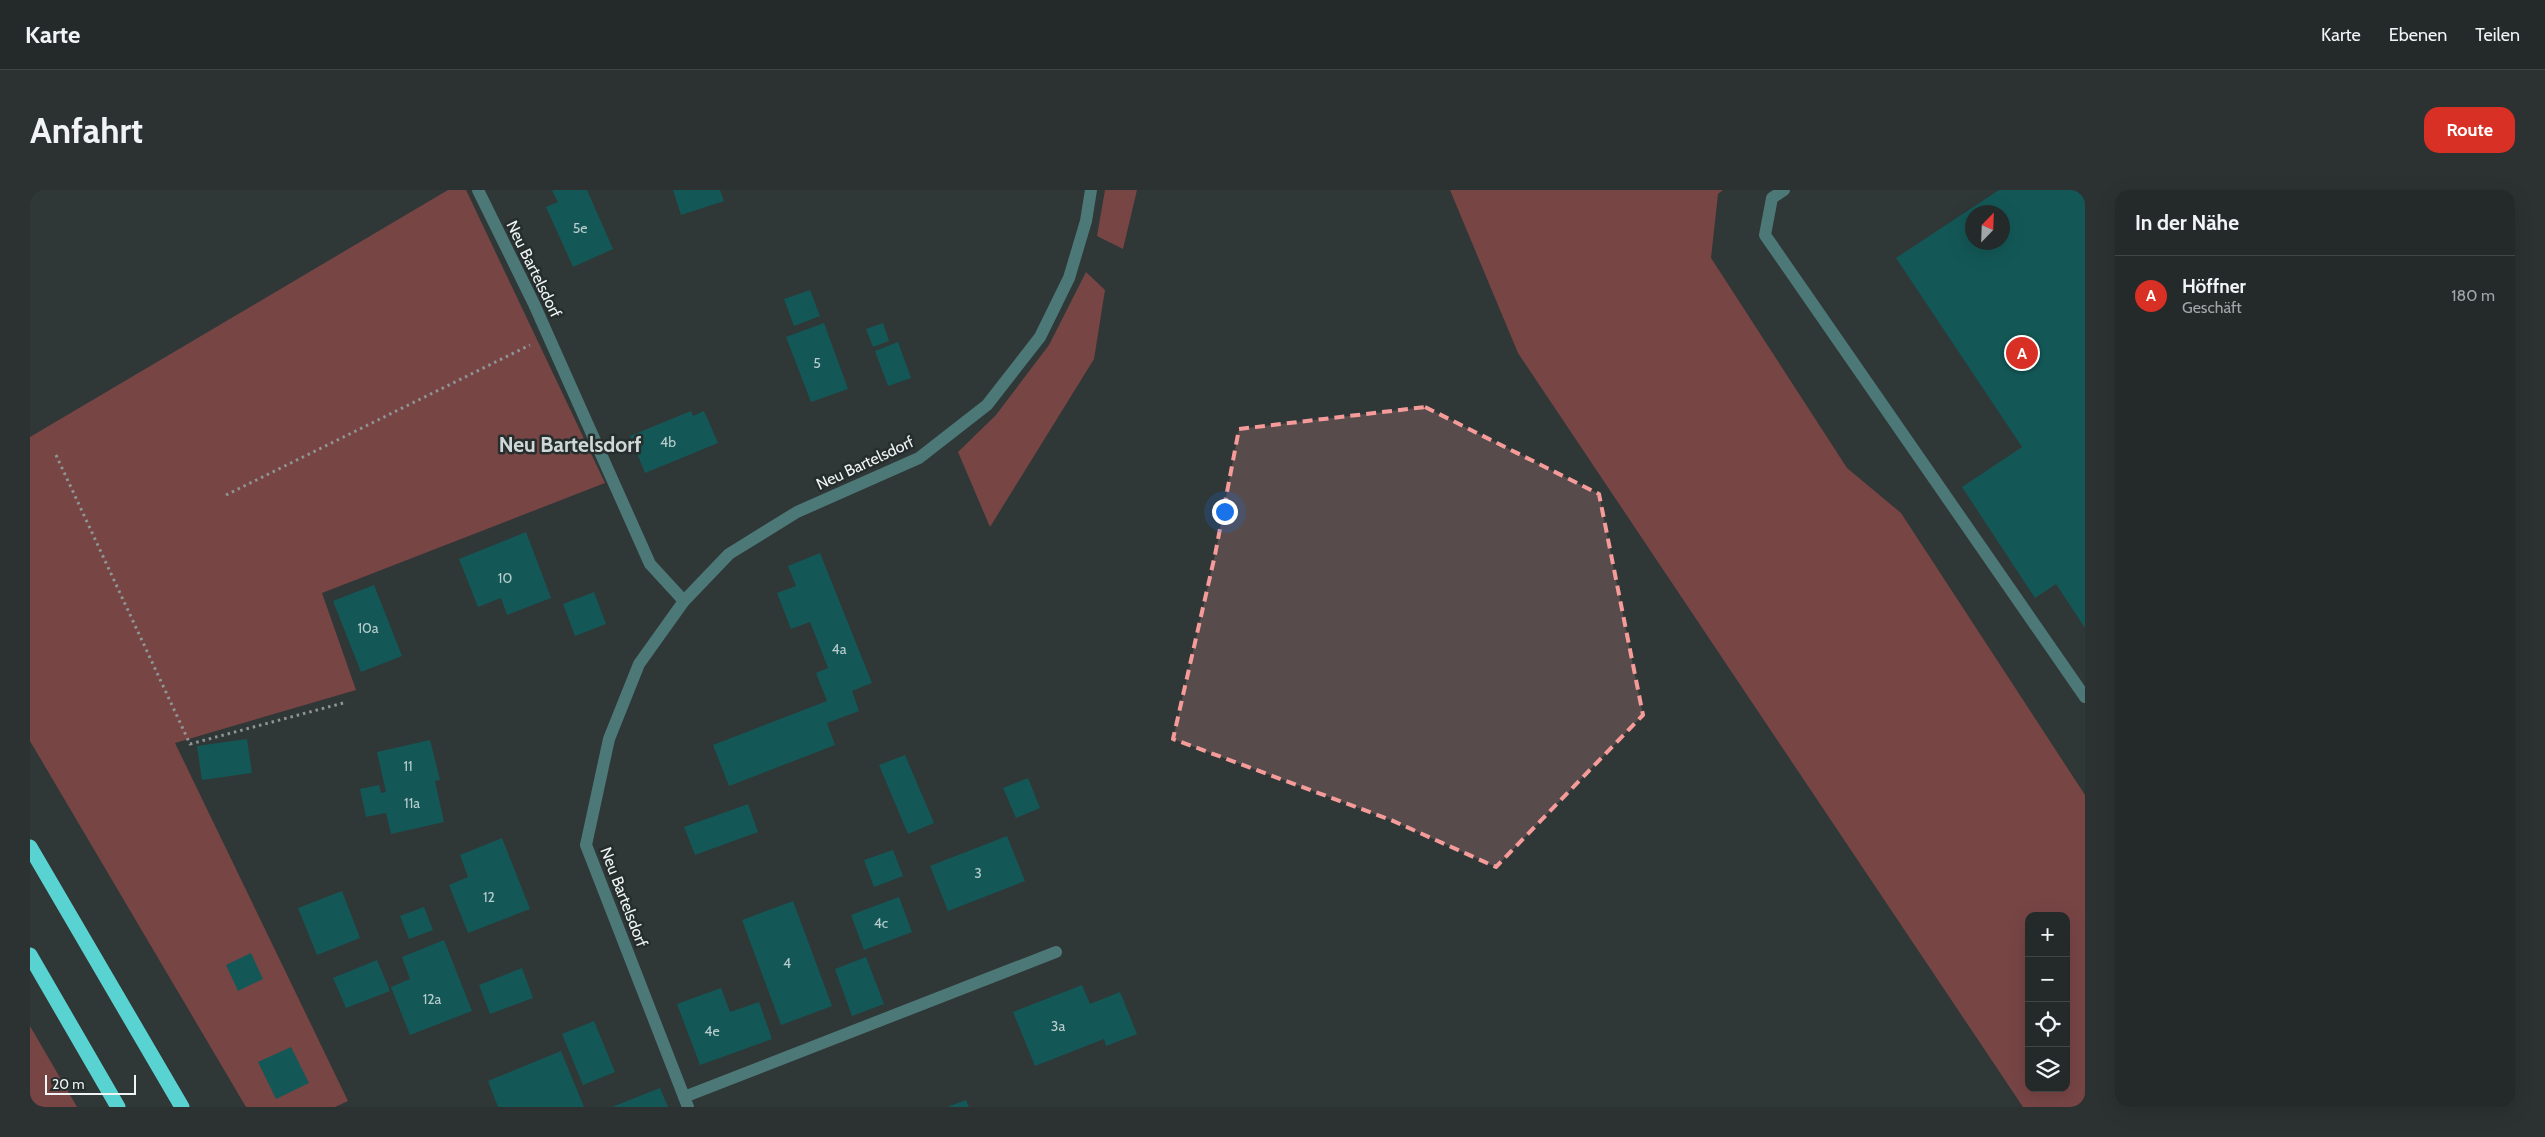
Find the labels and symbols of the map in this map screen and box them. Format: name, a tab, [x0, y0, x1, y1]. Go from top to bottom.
north arrow	[1965, 205, 2010, 250]
street label: Neu Bartelsdorf	[502, 217, 566, 321]
house number: 5e	[573, 219, 587, 237]
pin: A	[2006, 334, 2038, 372]
house number: 5	[813, 354, 821, 372]
district label: Neu Bartelsdorf	[499, 432, 641, 457]
street label: Neu Bartelsdorf	[813, 432, 917, 494]
house number: 4b	[660, 433, 676, 451]
your location	[1212, 499, 1238, 525]
house number: 10	[498, 569, 512, 587]
house number: 10a	[357, 619, 379, 637]
house number: 4a	[832, 640, 847, 658]
house number: 11	[403, 757, 413, 775]
house number: 11a	[404, 794, 420, 812]
street label: Neu Bartelsdorf	[596, 844, 652, 950]
house number: 3	[974, 864, 982, 882]
house number: 12	[483, 888, 495, 906]
house number: 4c	[874, 914, 888, 932]
house number: 4	[783, 954, 791, 972]
house number: 12a	[423, 990, 442, 1008]
house number: 3a	[1051, 1017, 1065, 1035]
house number: 4e	[704, 1022, 720, 1040]
scale bar	[45, 1072, 136, 1095]

